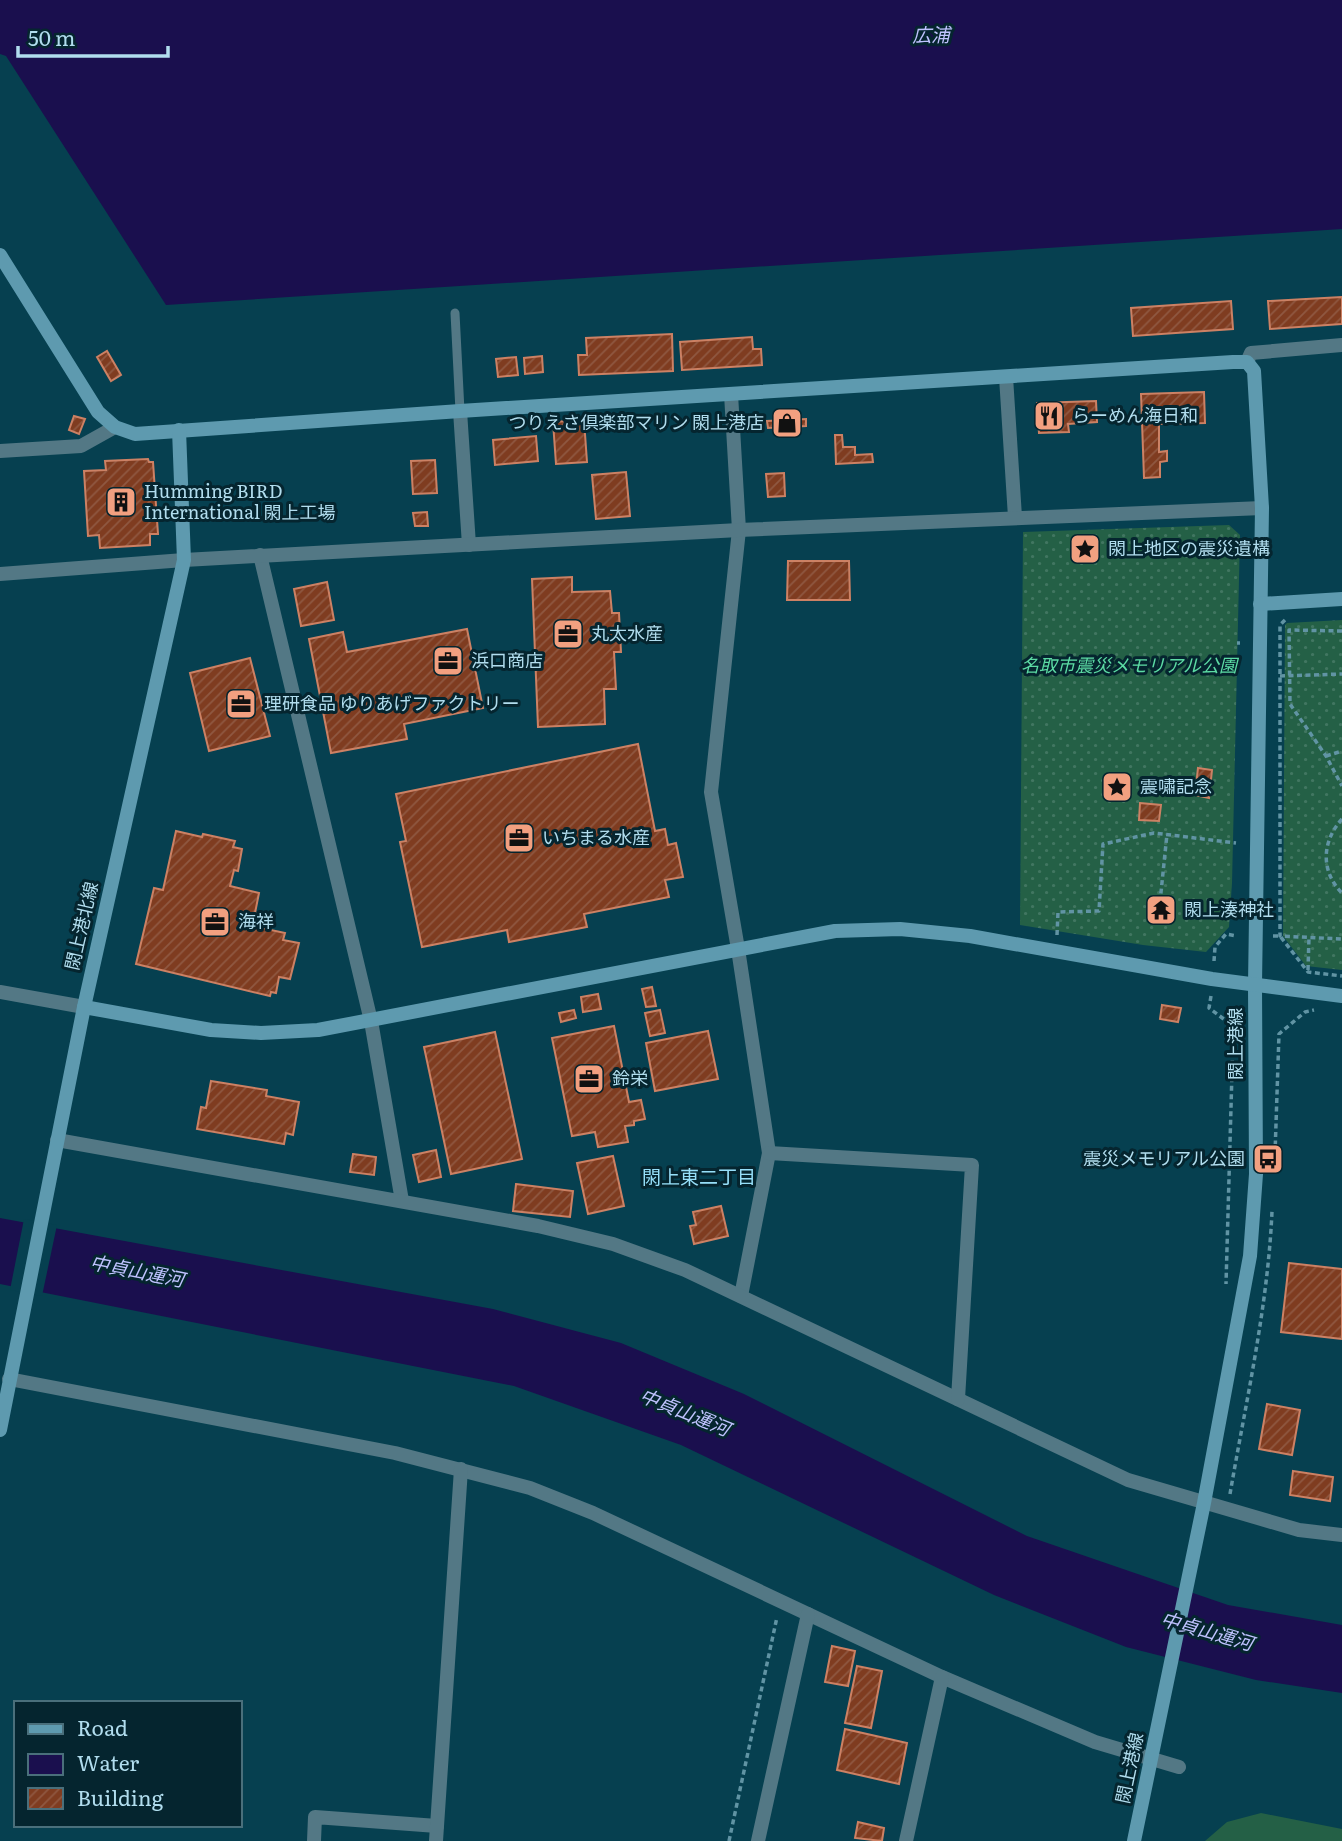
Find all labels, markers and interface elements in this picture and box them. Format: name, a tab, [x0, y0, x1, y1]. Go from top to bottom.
scale bar	[18, 14, 168, 58]
water label: 広浦	[912, 20, 953, 48]
text: 50 m	[28, 21, 75, 52]
restaurant icon: らーめん海日和	[1032, 399, 1066, 433]
place label: らーめん海日和	[1072, 401, 1198, 428]
shop icon: つりえさ倶楽部マリン 閖上港店	[770, 406, 804, 440]
place label: つりえさ倶楽部マリン 閖上港店	[508, 408, 764, 435]
place label: Humming BIRD International 閖上工場	[144, 477, 336, 525]
building icon: Humming BIRD International 閖上工場	[104, 485, 138, 519]
place icon: 閖上地区の震災遺構	[1068, 532, 1102, 566]
place label: 閖上地区の震災遺構	[1108, 534, 1270, 561]
office icon: 丸太水産	[551, 617, 585, 651]
place label: 丸太水産	[591, 619, 663, 646]
office icon: 浜口商店	[431, 644, 465, 678]
place label: 浜口商店	[471, 646, 543, 673]
park label: 名取市震災メモリアル公園	[1021, 651, 1240, 678]
office icon: 理研食品 ゆりあげファクトリー	[224, 687, 258, 721]
place label: 理研食品 ゆりあげファクトリー	[264, 689, 520, 716]
place icon: 震嘯記念	[1100, 770, 1134, 804]
place label: 震嘯記念	[1140, 772, 1212, 799]
office icon: いちまる水産	[502, 821, 536, 855]
place label: いちまる水産	[542, 823, 650, 850]
street label: 閖上港北線	[57, 879, 104, 973]
temple icon: 閖上湊神社	[1144, 893, 1178, 927]
place label: 閖上湊神社	[1184, 895, 1274, 922]
office icon: 海祥	[198, 905, 232, 939]
place label: 海祥	[238, 907, 274, 934]
street label: 閖上港線	[1221, 1008, 1248, 1080]
office icon: 鈴栄	[572, 1062, 606, 1096]
place label: 鈴栄	[612, 1064, 648, 1091]
bus stop icon: 震災メモリアル公園	[1251, 1142, 1285, 1176]
place label: 震災メモリアル公園	[1083, 1144, 1245, 1171]
district label: 閖上東二丁目	[642, 1162, 756, 1190]
water label: 中貞山運河	[88, 1247, 190, 1294]
water label: 中貞山運河	[636, 1380, 738, 1443]
water label: 中貞山運河	[1158, 1603, 1261, 1658]
legend	[14, 1701, 242, 1827]
text: Road	[77, 1711, 128, 1742]
street label: 閖上港線	[1108, 1730, 1149, 1806]
text: Water	[77, 1746, 139, 1777]
text: Building	[77, 1781, 164, 1812]

